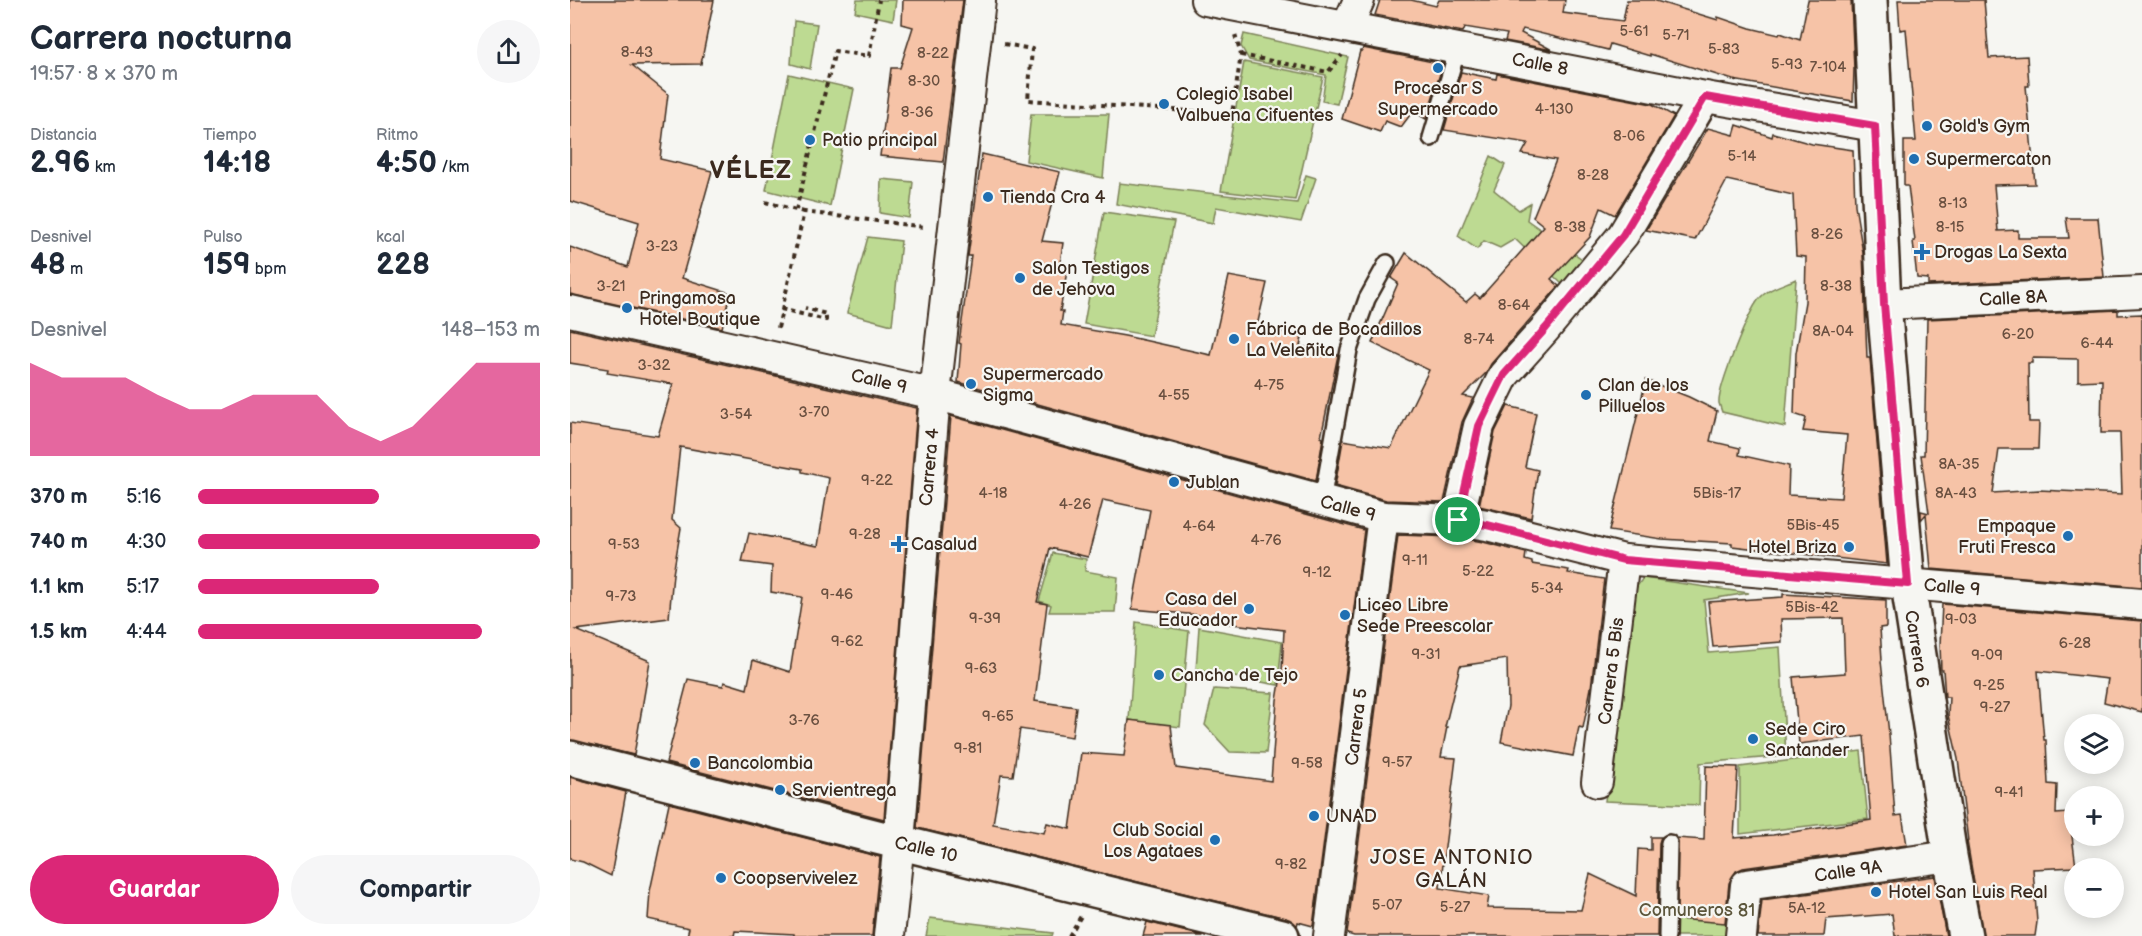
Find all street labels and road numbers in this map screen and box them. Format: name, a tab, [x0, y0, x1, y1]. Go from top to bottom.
street label: Calle 8	[1510, 49, 1570, 80]
street label: Calle 8A	[1979, 286, 2047, 311]
street label: Calle 9	[849, 365, 909, 398]
street label: Carrera 4	[916, 427, 943, 507]
street label: Calle 9	[1318, 491, 1378, 526]
street label: Calle 9	[1923, 575, 1981, 600]
street label: Carrera 6	[1900, 609, 1933, 689]
street label: Carrera 5 Bis	[1594, 616, 1629, 726]
street label: Carrera 5	[1341, 687, 1372, 767]
street label: Calle 10	[892, 832, 959, 867]
street label: Calle 9A	[1813, 856, 1883, 887]

